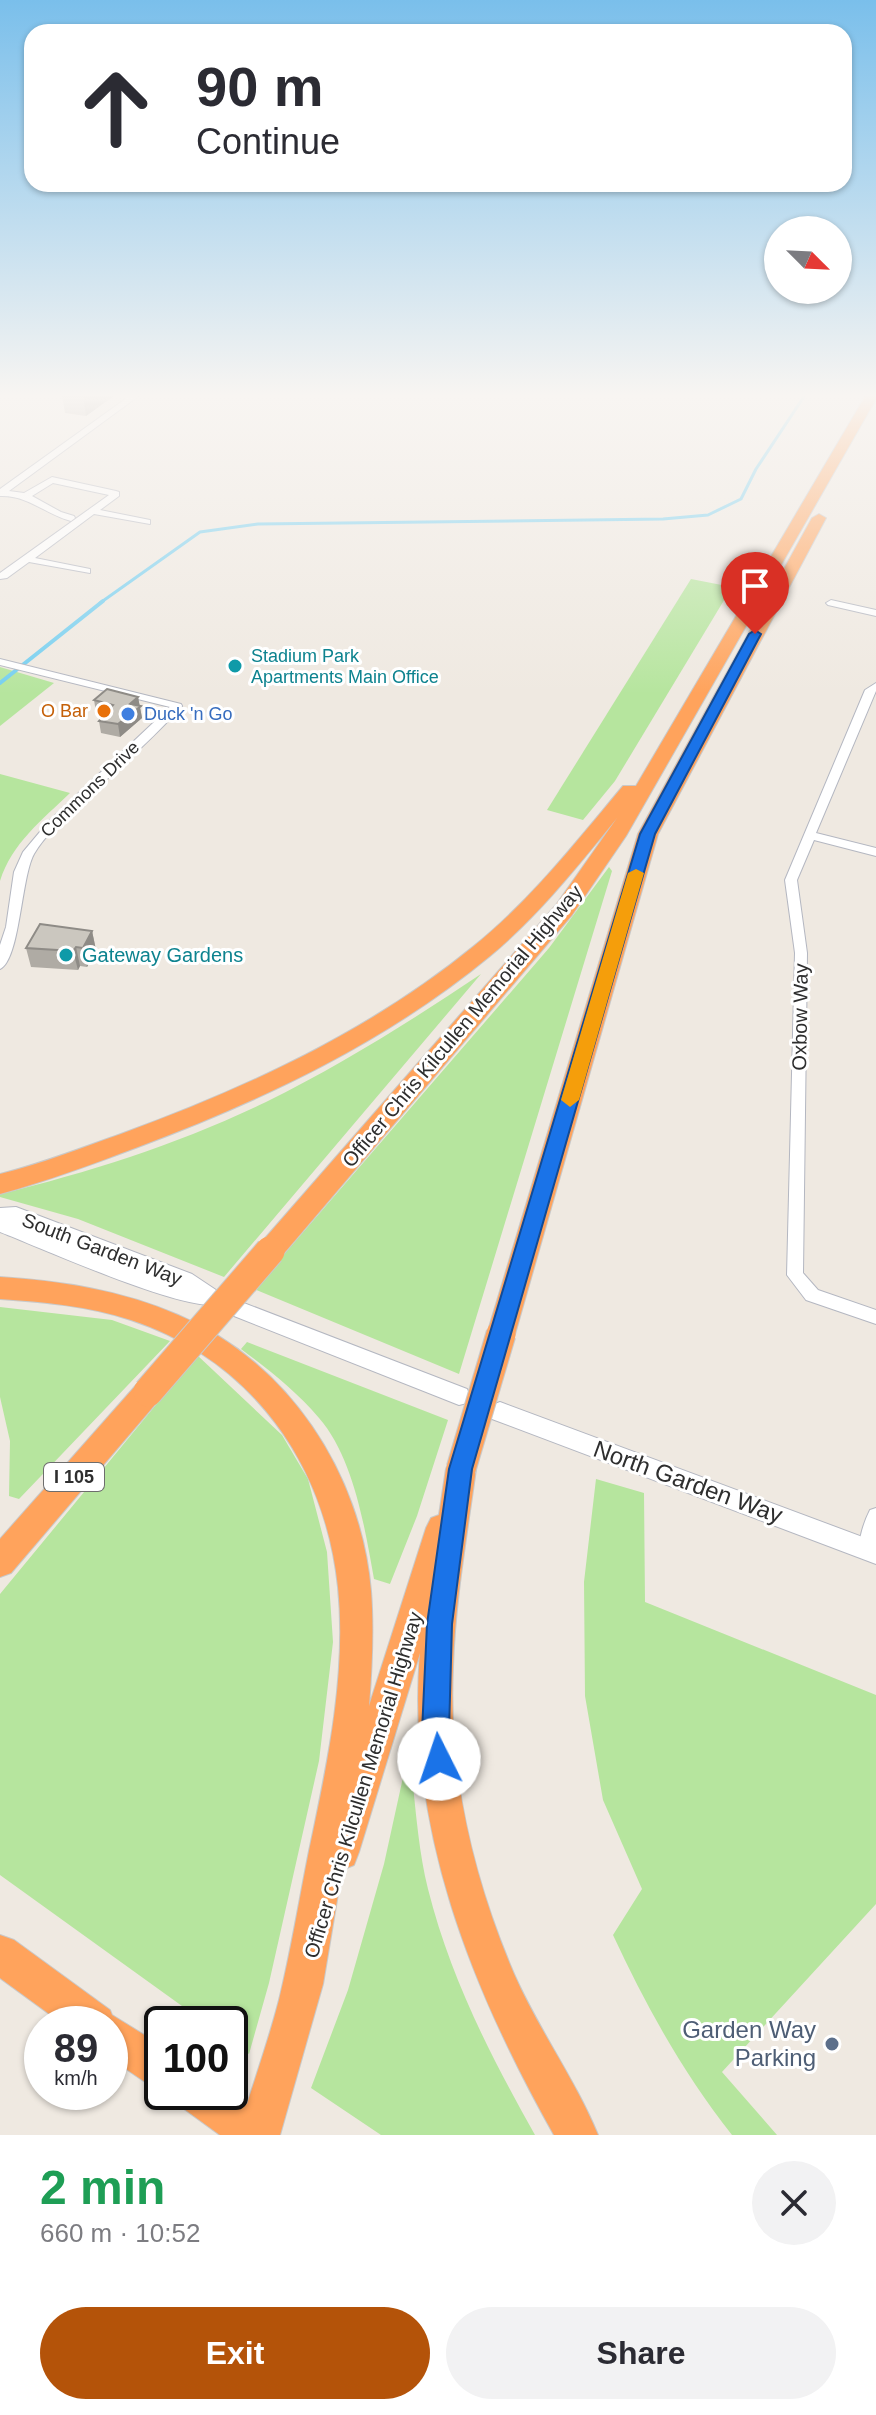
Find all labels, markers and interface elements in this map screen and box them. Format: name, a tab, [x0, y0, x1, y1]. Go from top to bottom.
text: 90 m	[196, 55, 324, 118]
icon: ahead	[64, 56, 168, 160]
text: Continue	[196, 121, 340, 162]
north arrow	[764, 216, 852, 304]
map controls	[764, 216, 852, 304]
pin	[721, 552, 789, 634]
icon: arrive	[733, 564, 777, 608]
place label: Stadium Park Apartments Main Office	[251, 646, 439, 687]
marker: Stadium Park Apartments Main Office	[226, 657, 244, 675]
place label: O Bar	[41, 701, 88, 721]
marker: O Bar	[95, 702, 113, 720]
place label: Duck 'n Go	[144, 704, 232, 724]
marker: Duck 'n Go	[119, 705, 137, 723]
street label: Commons Drive	[37, 737, 143, 841]
street label: Officer Chris Kilcullen Memorial Highway	[338, 881, 586, 1171]
place label: Gateway Gardens	[82, 944, 243, 966]
marker: Gateway Gardens	[57, 946, 75, 964]
street label: Oxbow Way	[788, 963, 812, 1071]
street label: South Garden Way	[19, 1208, 185, 1290]
street label: North Garden Way	[590, 1435, 786, 1528]
road number: I 105	[44, 1463, 104, 1491]
street label: Officer Chris Kilcullen Memorial Highway	[300, 1609, 426, 1961]
position arrow	[397, 1717, 481, 1801]
speed limit sign: 100	[144, 2006, 248, 2110]
place label: Garden Way Parking	[682, 2016, 816, 2071]
text: 89	[54, 2026, 98, 2070]
marker: Garden Way Parking	[823, 2035, 841, 2053]
text: km/h	[54, 2067, 98, 2089]
text: 2 min	[40, 2161, 165, 2214]
button: close	[752, 2161, 836, 2245]
text: 660 m · 10:52	[40, 2218, 200, 2248]
button: Exit	[40, 2307, 430, 2399]
button: Share	[446, 2307, 836, 2399]

